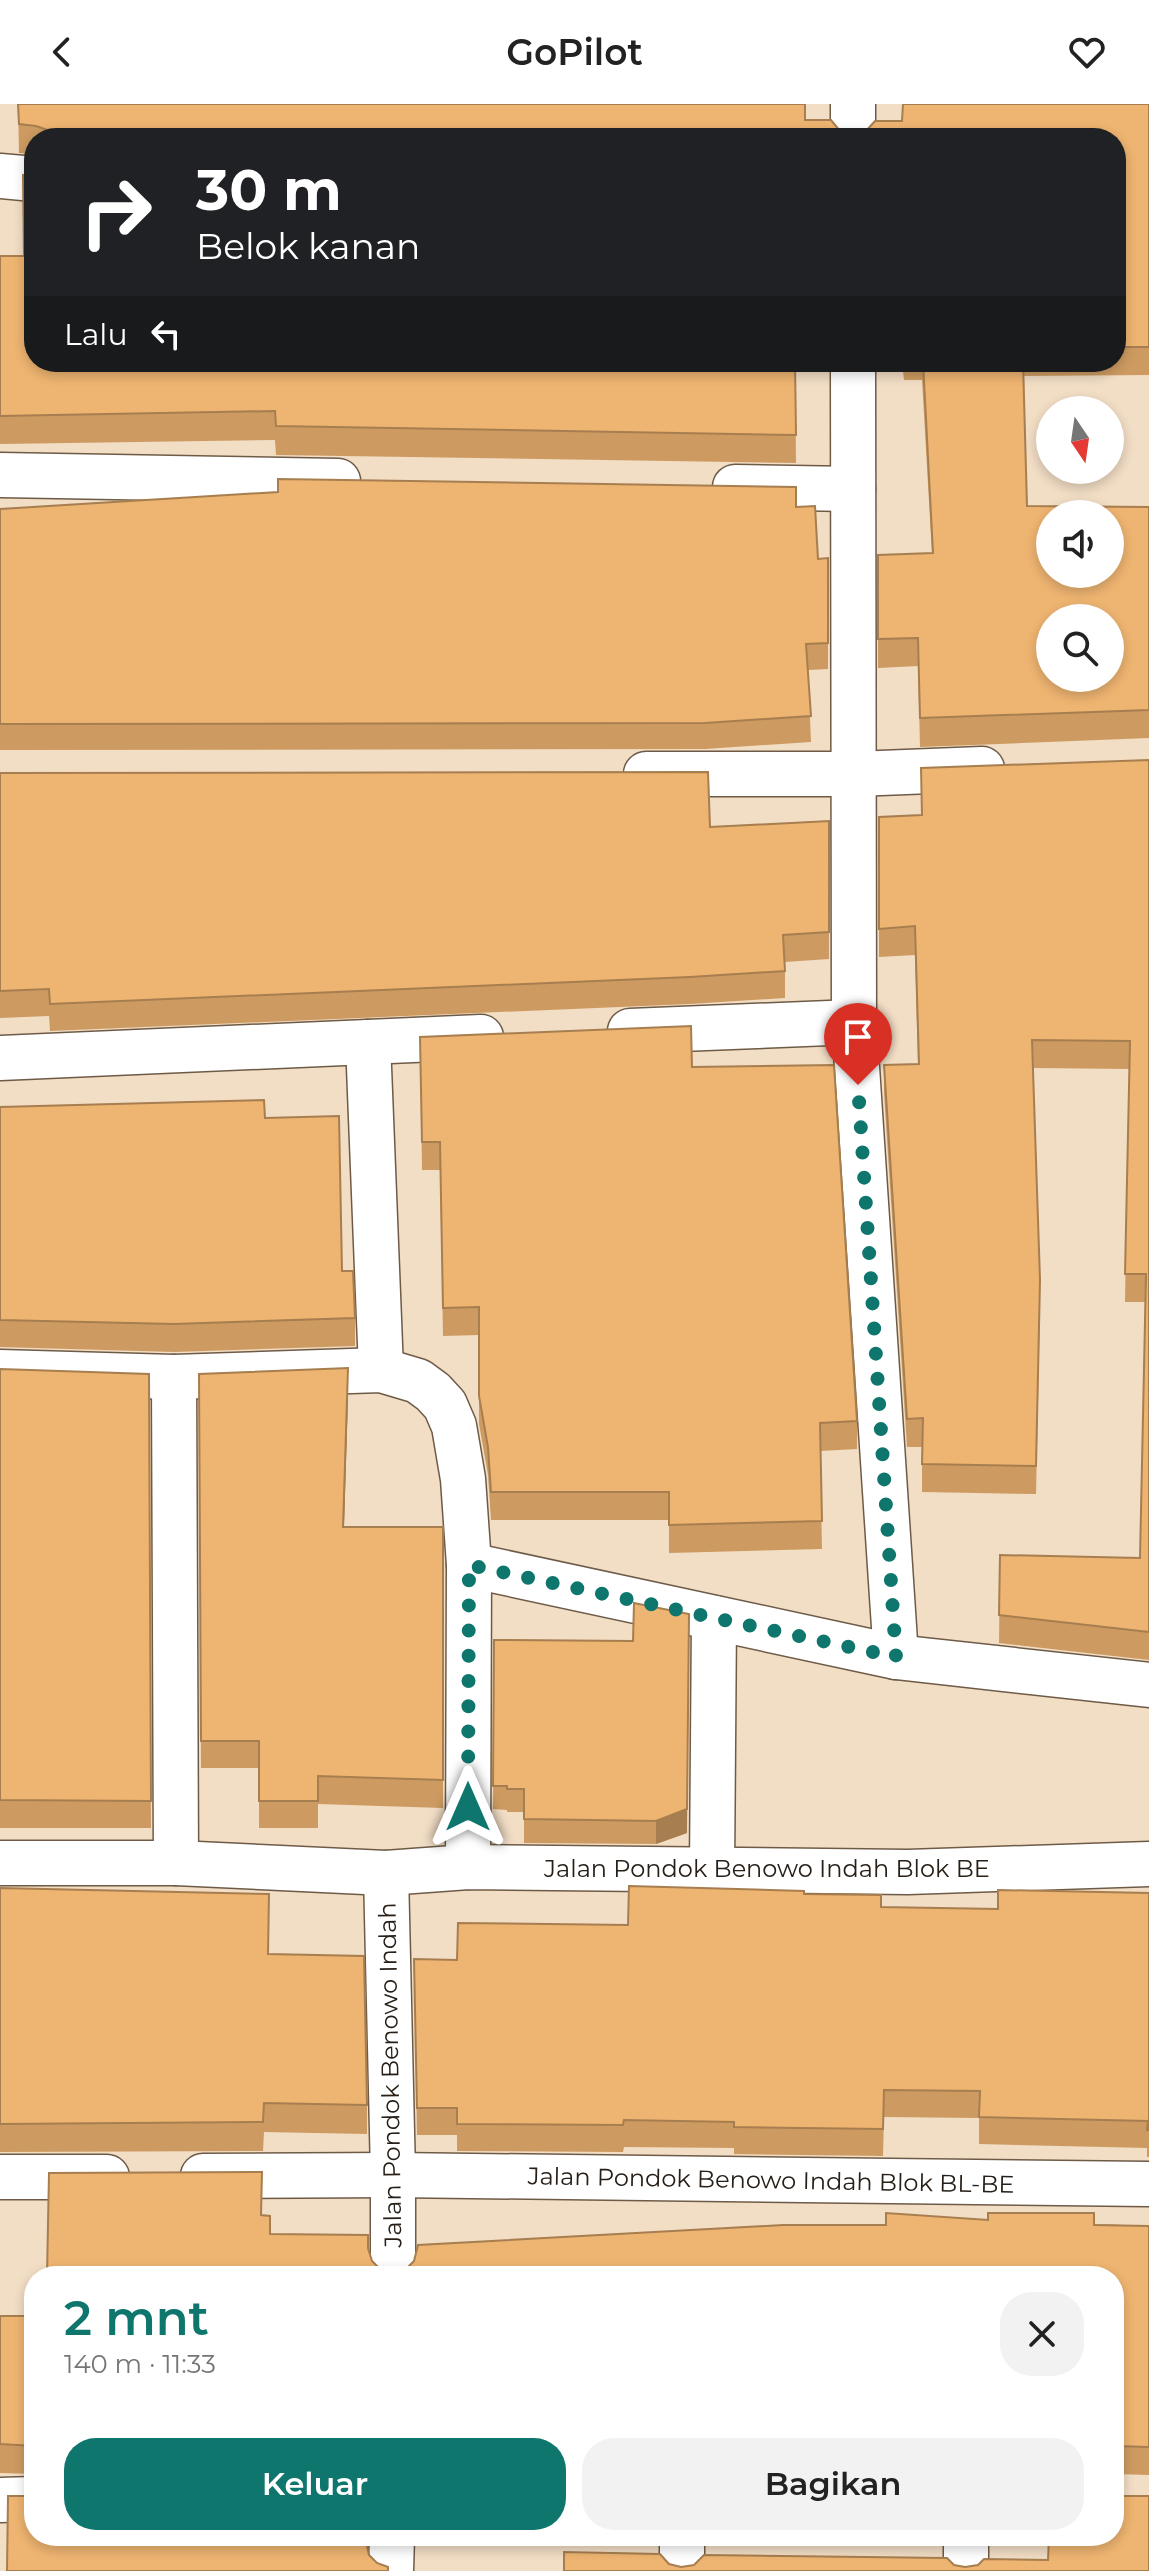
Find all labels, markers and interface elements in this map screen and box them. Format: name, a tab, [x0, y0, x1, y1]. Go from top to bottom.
icon: back	[40, 30, 84, 74]
text: GoPilot	[506, 30, 643, 74]
icon: heart	[1065, 30, 1109, 74]
text: 30 m	[196, 156, 342, 224]
icon: right	[64, 160, 168, 264]
text: Belok kanan	[196, 224, 420, 268]
icon: left	[144, 312, 188, 356]
text: Lalu	[64, 316, 128, 353]
north arrow	[1036, 396, 1124, 484]
map controls	[1036, 396, 1124, 692]
button: sound	[1036, 500, 1124, 588]
button: search	[1036, 604, 1124, 692]
pin	[824, 1003, 892, 1085]
icon: arrive	[836, 1015, 880, 1059]
position arrow	[426, 1765, 510, 1849]
street label: Jalan Pondok Benowo Indah Blok BE	[543, 1854, 990, 1883]
street label: Jalan Pondok Benowo Indah	[372, 1902, 408, 2249]
street label: Jalan Pondok Benowo Indah Blok BL-BE	[526, 2161, 1015, 2199]
text: 2 mnt	[64, 2289, 209, 2347]
button: close	[1000, 2292, 1084, 2376]
text: 140 m · 11:33	[64, 2348, 216, 2380]
button: Keluar	[64, 2438, 566, 2530]
button: Bagikan	[582, 2438, 1084, 2530]

